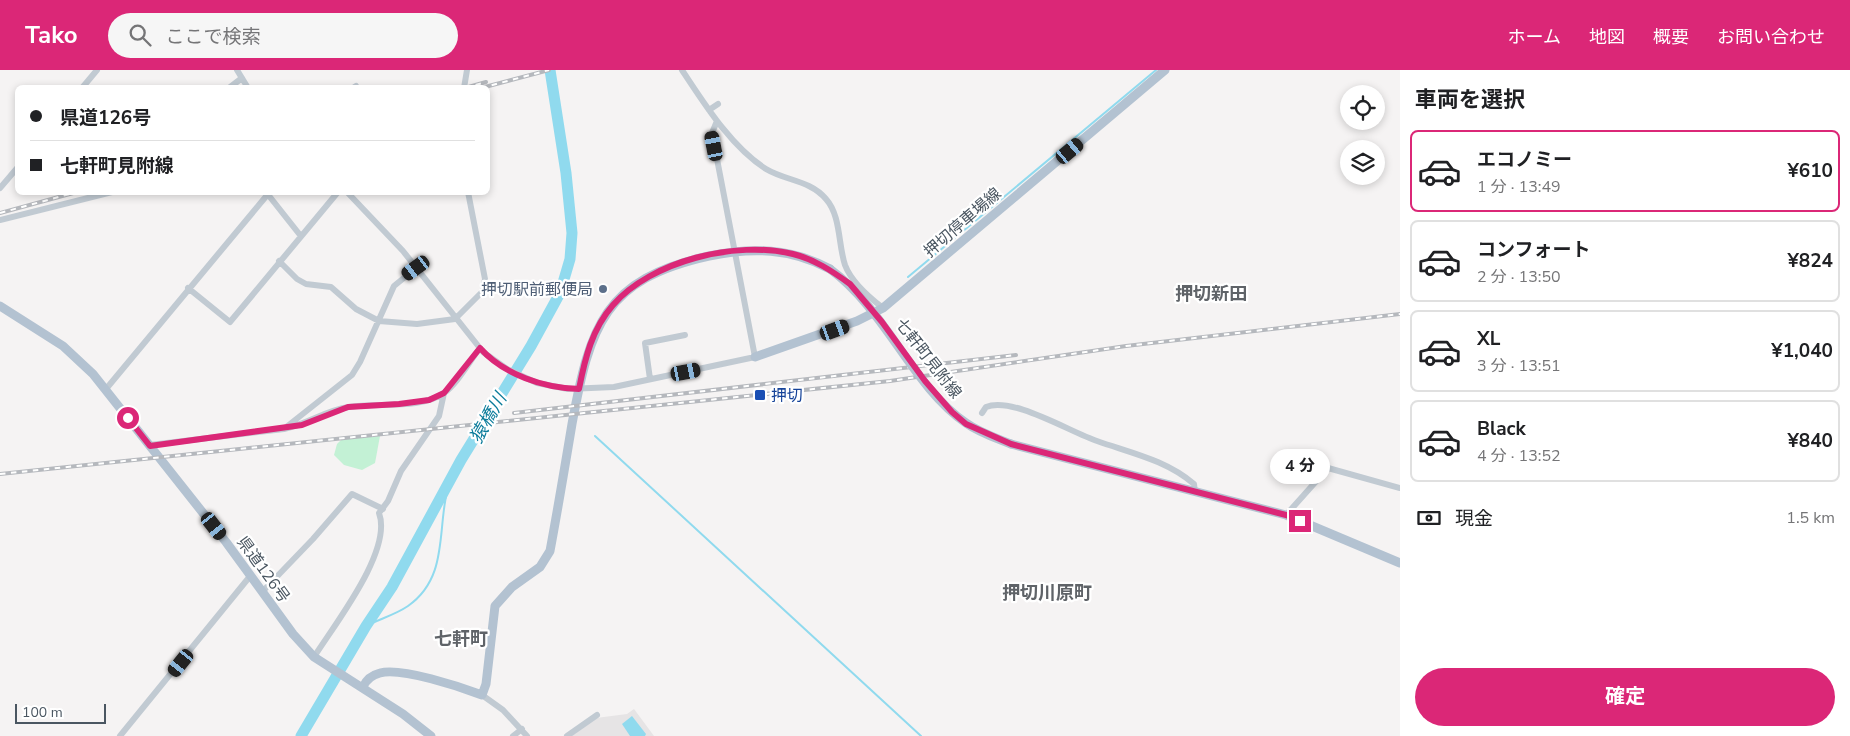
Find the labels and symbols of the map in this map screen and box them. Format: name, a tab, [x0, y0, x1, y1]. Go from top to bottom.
car	[703, 130, 724, 162]
car	[1053, 136, 1086, 166]
street label: 押切停車場線	[919, 183, 1006, 263]
car	[399, 253, 432, 283]
place label: 押切駅前郵便局	[481, 279, 593, 301]
district label: 押切新田	[1175, 282, 1247, 306]
marker: 押切駅前郵便局	[597, 283, 609, 295]
street label: 七軒町見附線	[890, 314, 966, 403]
car	[818, 318, 851, 342]
car	[669, 362, 702, 382]
place label: 押切	[771, 385, 803, 407]
water label: 猿橋川	[464, 387, 513, 447]
marker: 押切	[753, 388, 767, 402]
route start	[117, 407, 139, 429]
callout: 4 分	[1270, 448, 1330, 484]
car	[198, 510, 229, 542]
route end	[1289, 510, 1311, 532]
street label: 県道126号	[232, 532, 295, 607]
district label: 押切川原町	[1002, 581, 1092, 605]
district label: 七軒町	[434, 627, 488, 651]
car	[165, 647, 196, 679]
scale bar	[15, 701, 106, 724]

